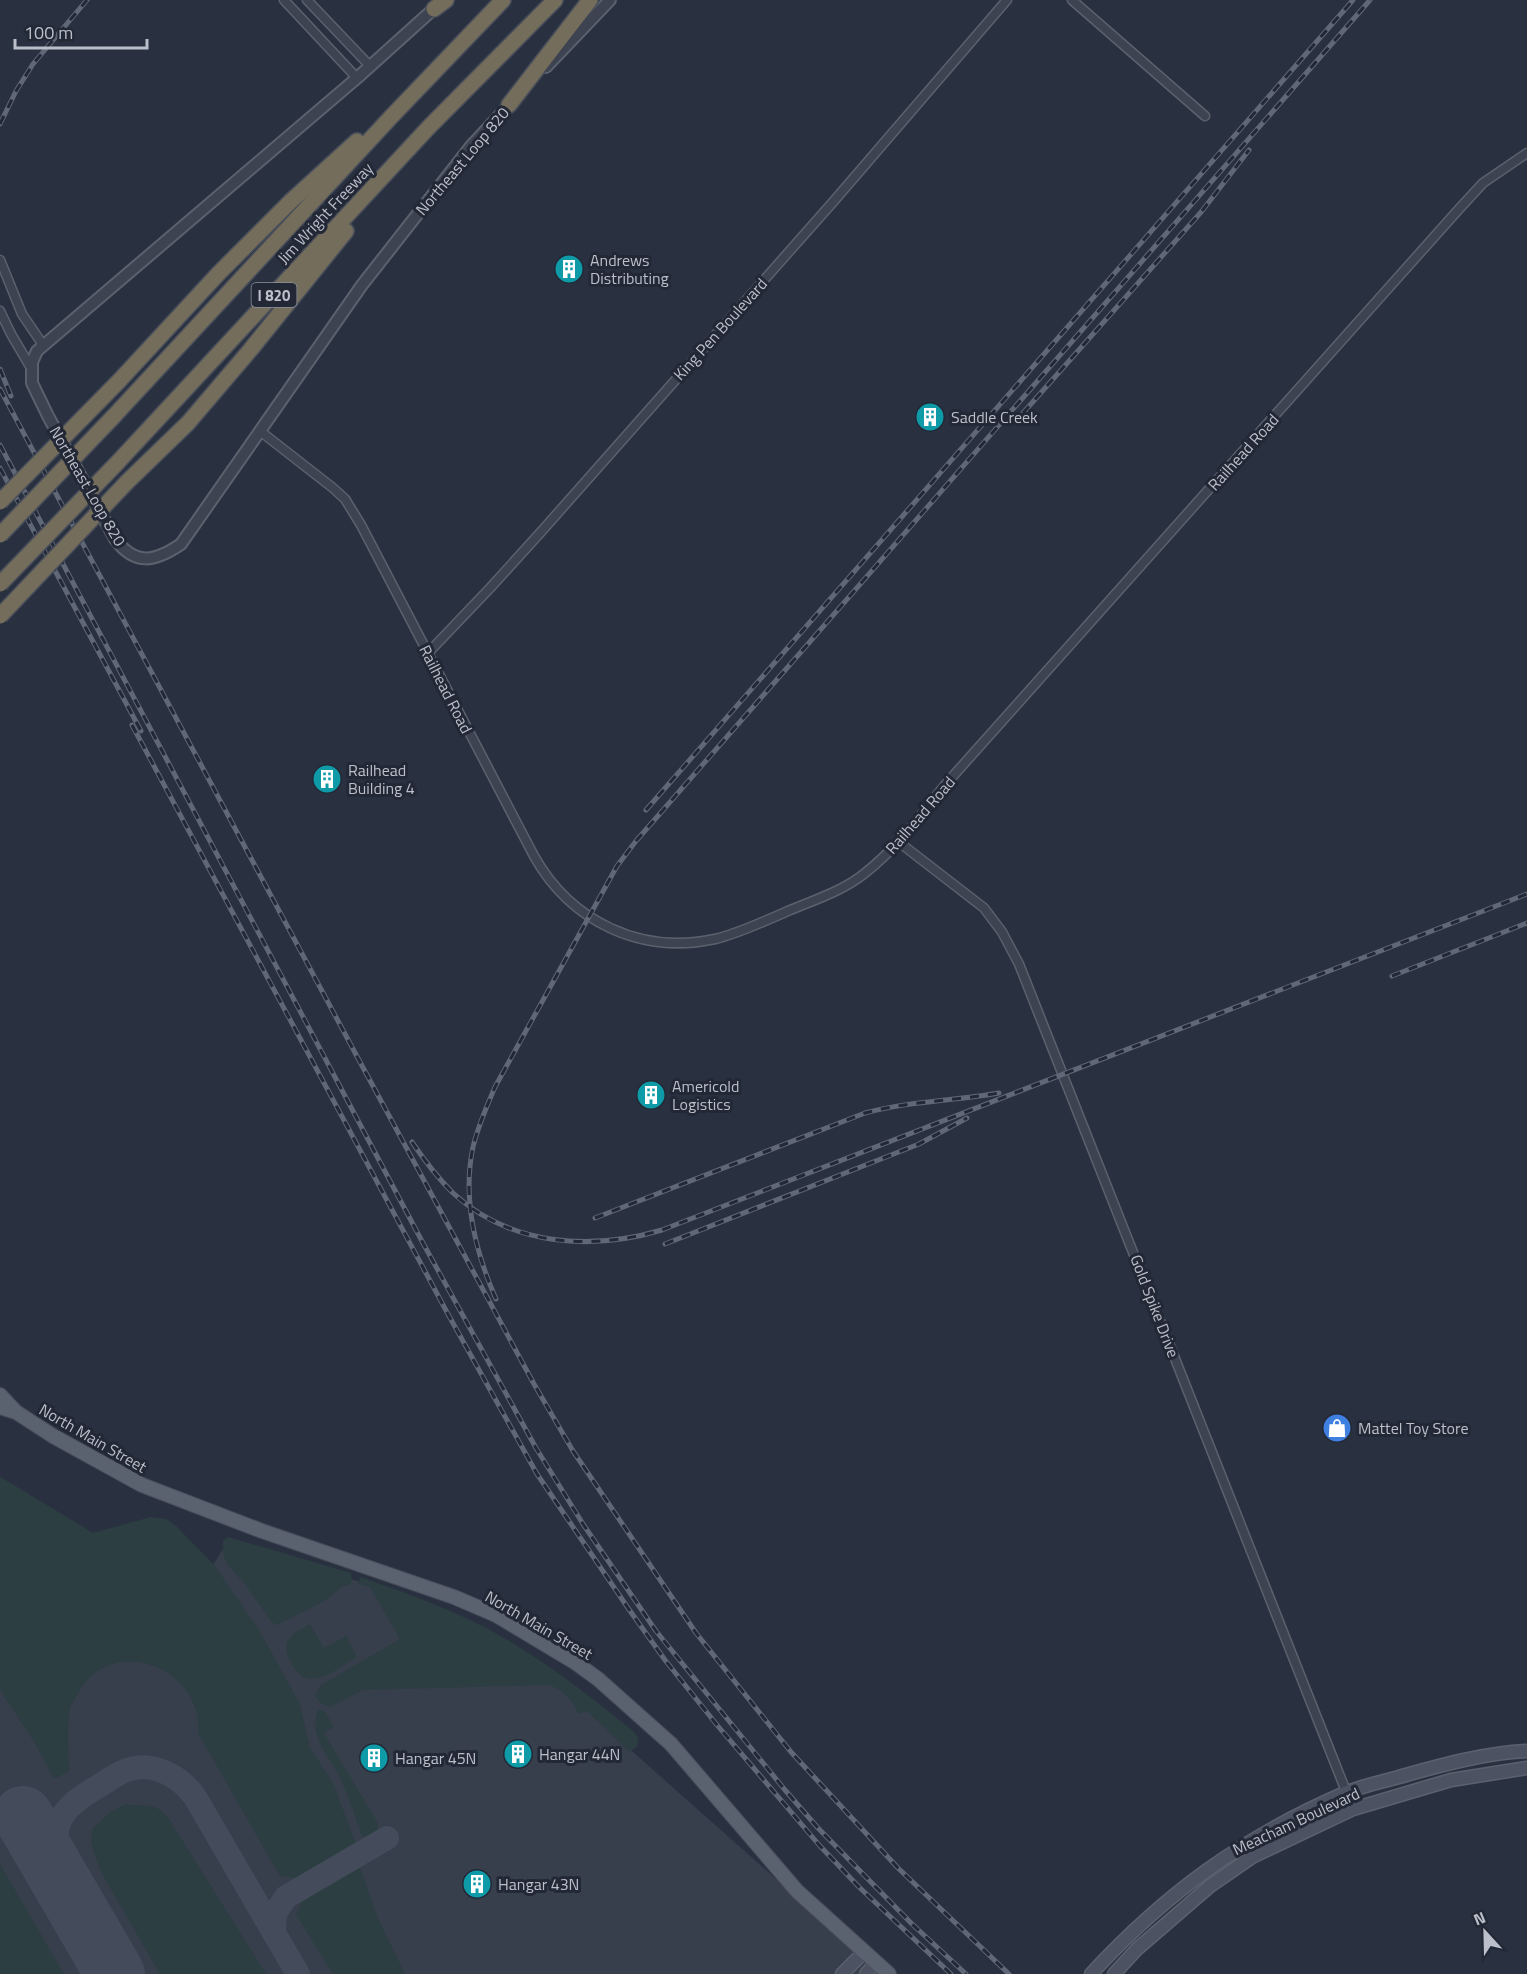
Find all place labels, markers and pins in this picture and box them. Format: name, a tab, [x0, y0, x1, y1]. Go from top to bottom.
place label: Andrews Distributing	[590, 248, 669, 290]
building icon: Andrews Distributing	[553, 253, 585, 285]
building icon: Saddle Creek	[914, 401, 946, 433]
place label: Saddle Creek	[951, 405, 1038, 429]
place label: Railhead Building 4	[348, 758, 415, 800]
building icon: Railhead Building 4	[311, 763, 343, 795]
place label: Americold Logistics	[672, 1074, 740, 1116]
building icon: Americold Logistics	[635, 1079, 667, 1111]
shop icon: Mattel Toy Store	[1321, 1412, 1353, 1444]
place label: Mattel Toy Store	[1358, 1416, 1469, 1440]
building icon: Hangar 44N	[502, 1738, 534, 1770]
building icon: Hangar 45N	[358, 1742, 390, 1774]
place label: Hangar 44N	[539, 1742, 620, 1766]
place label: Hangar 45N	[395, 1746, 476, 1770]
building icon: Hangar 43N	[461, 1868, 493, 1900]
place label: Hangar 43N	[498, 1872, 579, 1896]

